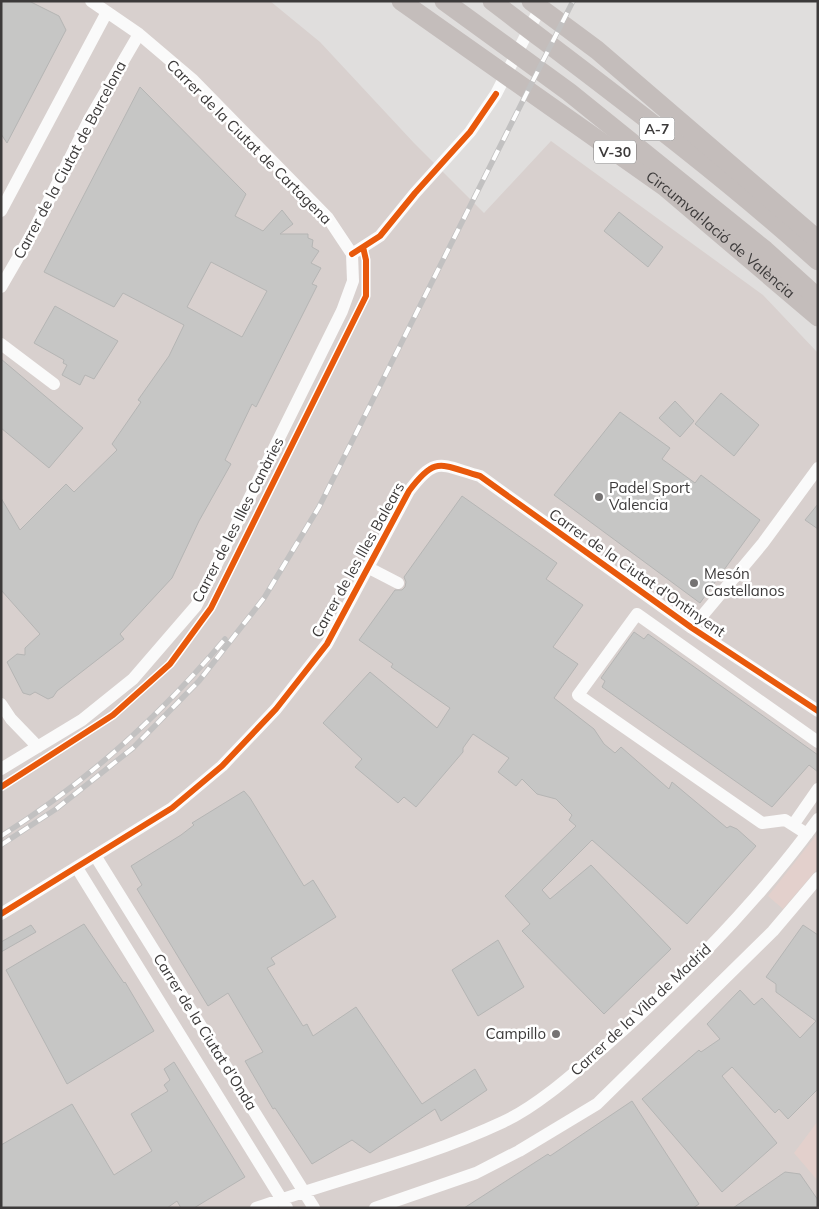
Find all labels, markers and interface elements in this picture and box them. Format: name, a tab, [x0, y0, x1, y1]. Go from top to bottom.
street label: Carrer de la Ciutat de Cartagena	[163, 55, 336, 228]
street label: Carrer de la Ciutat de Barcelona	[9, 57, 130, 262]
road number: A-7	[640, 118, 674, 140]
road number: V-30	[594, 140, 636, 163]
street label: Circumval·lació de València	[642, 167, 799, 302]
street label: Carrer de les Illes Canàries	[187, 434, 288, 606]
place label: Padel Sport Valencia	[609, 478, 690, 514]
street label: Carrer de les Illes Balears	[307, 479, 408, 641]
marker: Padel Sport Valencia	[593, 491, 605, 503]
street label: Carrer de la Ciutat d'Ontinyent	[545, 504, 729, 641]
place label: Mesón Castellanos	[704, 564, 785, 600]
marker: Mesón Castellanos	[688, 577, 700, 589]
street label: Carrer de la Vila de Madrid	[566, 939, 715, 1080]
street label: Carrer de la Ciutat d’Onda	[149, 950, 262, 1114]
place label: Campillo	[486, 1024, 546, 1043]
marker: Campillo	[550, 1028, 562, 1040]

